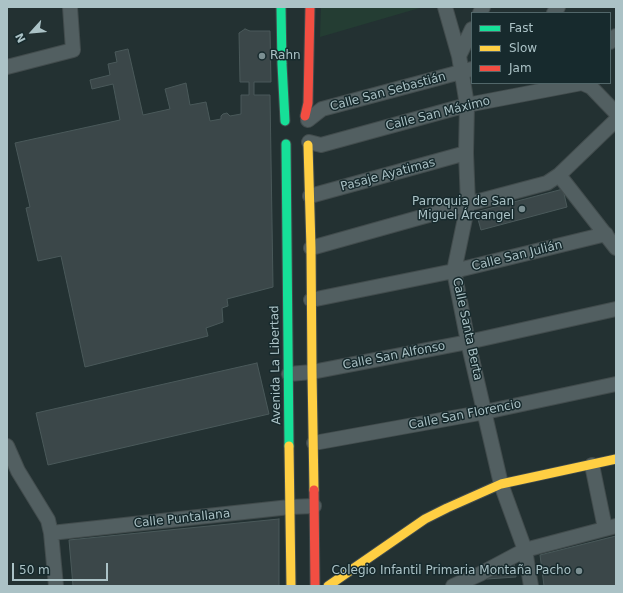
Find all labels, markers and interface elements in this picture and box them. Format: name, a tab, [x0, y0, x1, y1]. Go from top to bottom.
north arrow	[12, 12, 52, 52]
legend	[471, 12, 611, 84]
text: Fast	[509, 21, 533, 35]
text: N	[13, 31, 29, 45]
text: Slow	[509, 41, 537, 55]
place label: Rahn	[270, 49, 301, 63]
marker: Rahn	[257, 51, 267, 61]
text: Jam	[509, 61, 532, 75]
street label: Calle San Sebastián	[329, 70, 447, 114]
street label: Calle San Máximo	[384, 94, 492, 134]
street label: Pasaje Ayatimas	[339, 155, 437, 195]
place label: Parroquia de San Miguel Árcangel	[412, 195, 514, 223]
marker: Parroquia de San Miguel Árcangel	[517, 204, 527, 214]
street label: Calle San Julián	[470, 238, 564, 274]
street label: Calle Santa Berta	[449, 276, 485, 382]
street label: Avenida La Libertad	[268, 305, 284, 425]
street label: Calle San Alfonso	[341, 339, 447, 373]
street label: Calle San Florencio	[407, 397, 523, 433]
street label: Calle Puntallana	[133, 507, 231, 531]
scale bar	[14, 555, 110, 581]
text: 50 m	[19, 563, 50, 577]
place label: Colegio Infantil Primaria Montaña Pacho	[331, 564, 571, 578]
marker: Colegio Infantil Primaria Montaña Pacho	[574, 566, 584, 576]

